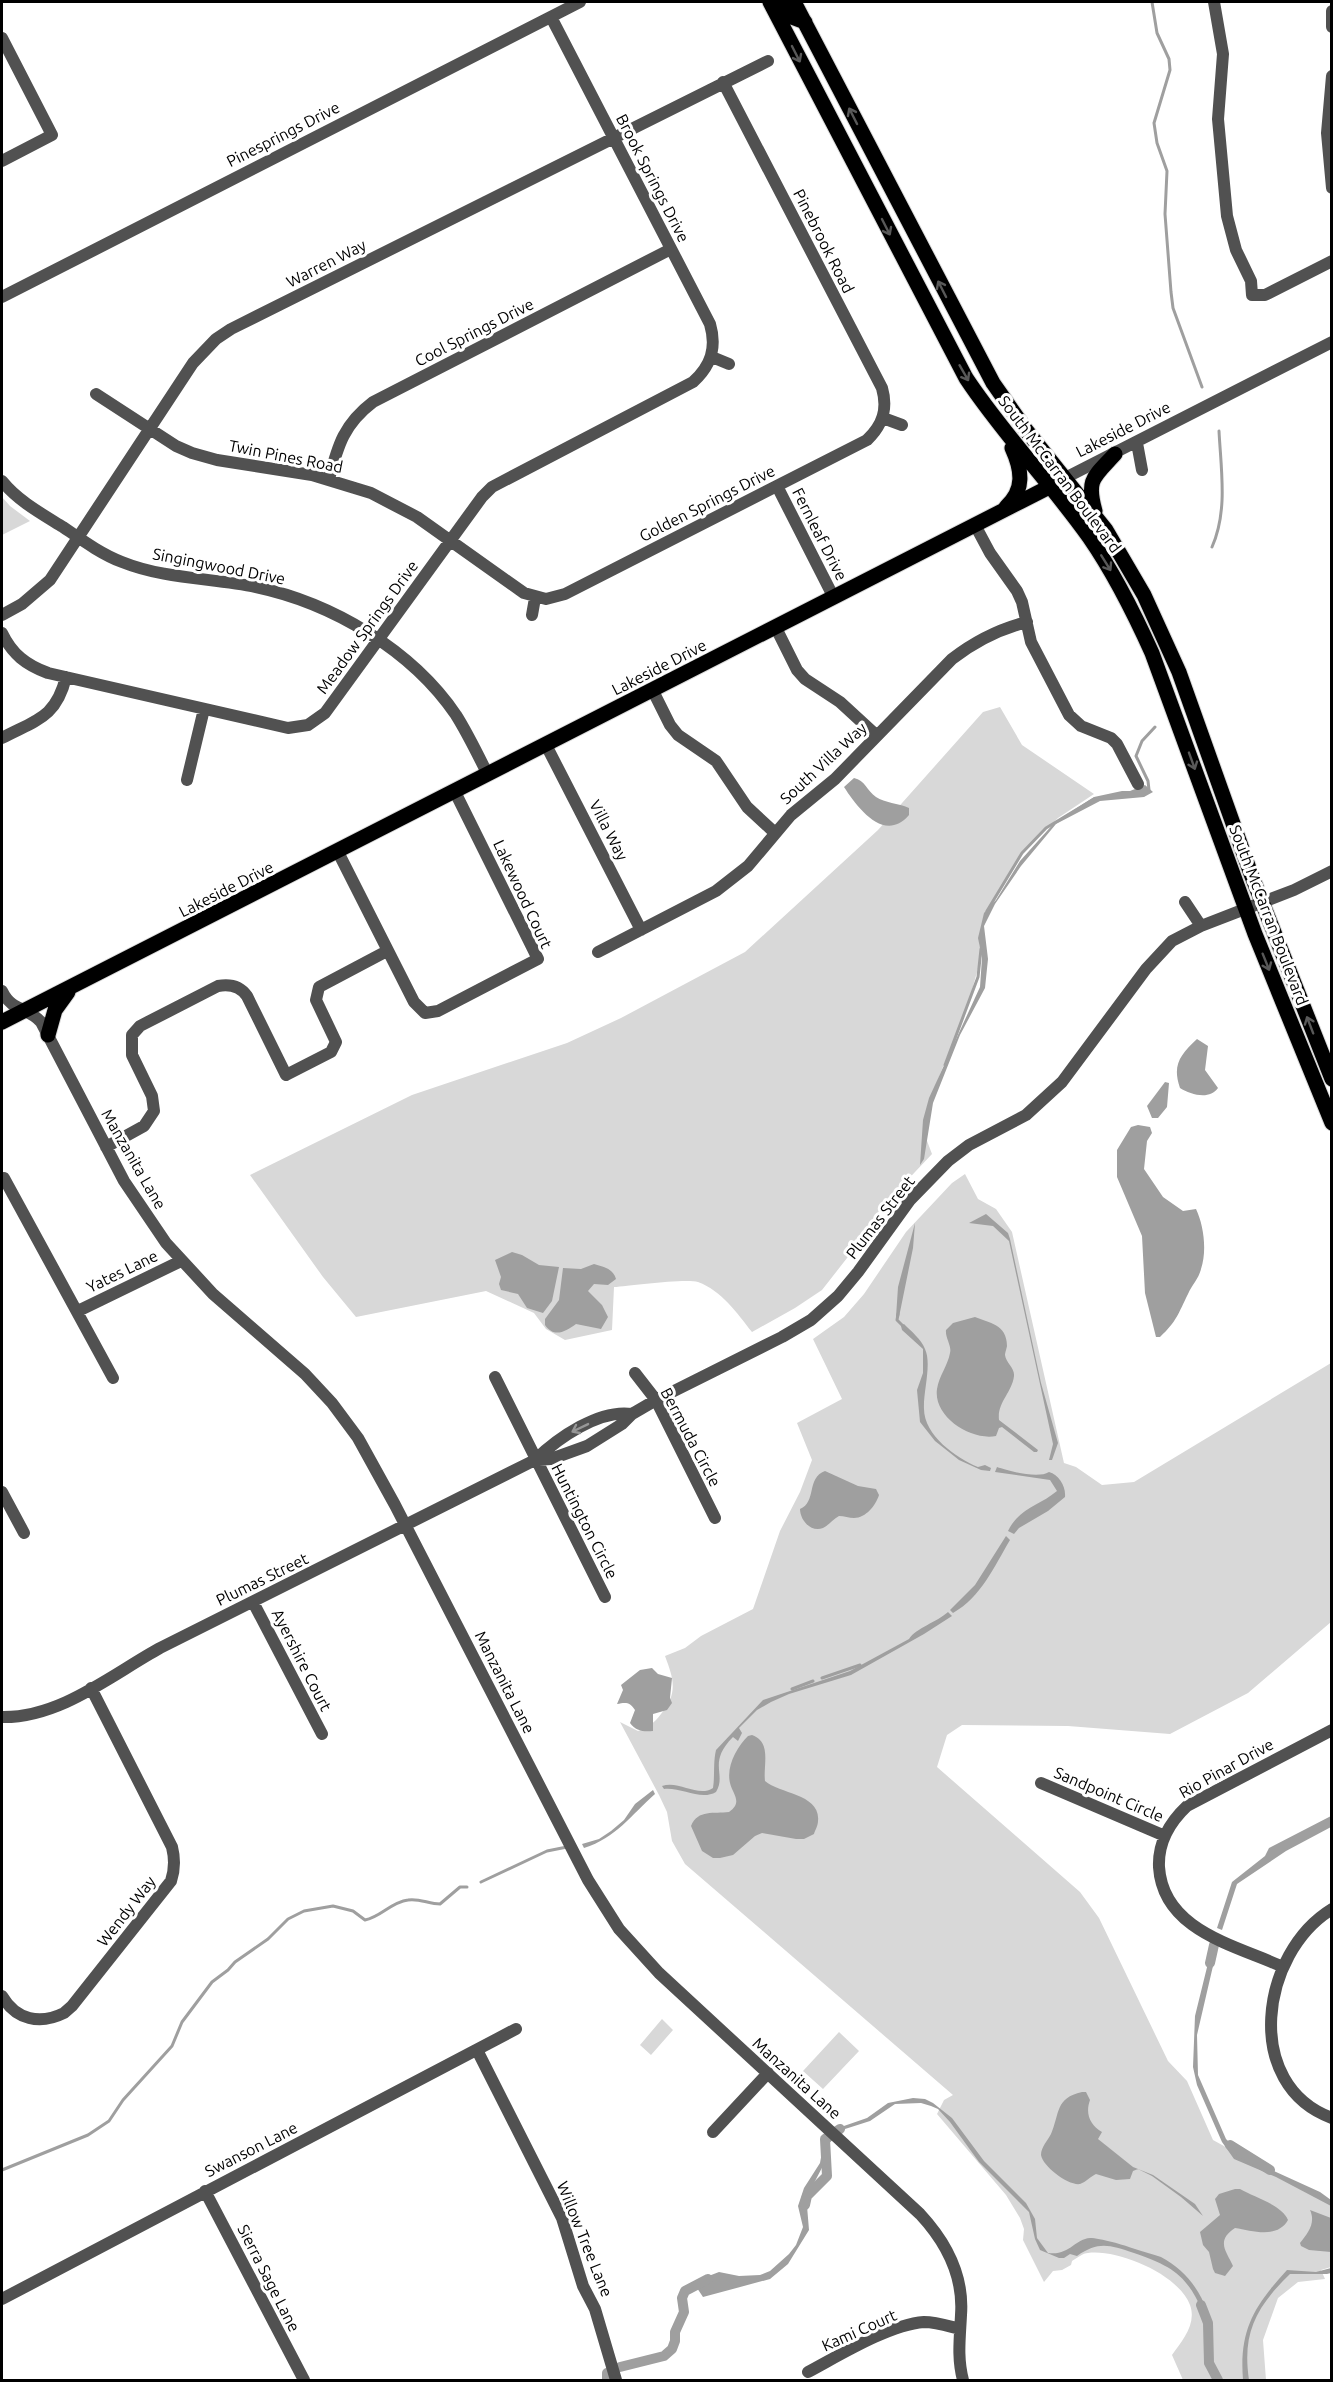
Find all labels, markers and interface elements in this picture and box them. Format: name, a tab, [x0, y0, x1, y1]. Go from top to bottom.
one-way arrow	[791, 44, 803, 62]
street label: Pinesprings Drive	[223, 98, 343, 170]
one-way arrow	[847, 107, 858, 125]
street label: Brook Springs Drive	[613, 111, 693, 245]
street label: Pinebrook Road	[790, 186, 858, 296]
one-way arrow	[881, 217, 892, 235]
street label: Warren Way	[283, 235, 369, 291]
one-way arrow	[936, 280, 948, 298]
street label: Cool Springs Drive	[412, 294, 536, 370]
one-way arrow	[958, 364, 970, 381]
street label: South McCarran Boulevard	[995, 392, 1125, 556]
street label: Lakeside Drive	[1073, 397, 1173, 461]
street label: Twin Pines Road	[227, 436, 345, 476]
street label: Golden Springs Drive	[636, 461, 778, 545]
street label: Fernleaf Drive	[789, 485, 851, 583]
street label: Singingwood Drive	[151, 544, 287, 588]
one-way arrow	[1100, 554, 1112, 571]
street label: Meadow Springs Drive	[313, 557, 421, 697]
street label: Lakeside Drive	[609, 635, 709, 699]
street label: South Villa Way	[776, 718, 870, 808]
one-way arrow	[1187, 751, 1198, 770]
street label: Villa Way	[586, 797, 632, 863]
street label: South McCarran Boulevard	[1226, 822, 1312, 1008]
street label: Lakewood Court	[490, 837, 556, 952]
street label: Lakeside Drive	[176, 857, 276, 921]
one-way arrow	[1261, 952, 1272, 971]
one-way arrow	[1304, 1016, 1315, 1035]
street label: Manzanita Lane	[98, 1106, 170, 1212]
street label: Plumas Street	[842, 1171, 918, 1262]
street label: Yates Lane	[83, 1246, 161, 1296]
street label: Bermuda Circle	[657, 1384, 725, 1490]
one-way arrow	[571, 1422, 589, 1434]
street label: Huntington Circle	[548, 1461, 622, 1581]
street label: Plumas Street	[213, 1549, 312, 1609]
street label: Ayershire Court	[269, 1606, 336, 1715]
street label: Manzanita Lane	[471, 1628, 539, 1736]
street label: Rio Pinar Drive	[1176, 1735, 1276, 1801]
street label: Sandpoint Circle	[1052, 1763, 1166, 1825]
street label: Wendy Way	[93, 1872, 159, 1950]
street label: Manzanita Lane	[749, 2034, 845, 2122]
street label: Swanson Lane	[202, 2118, 300, 2180]
street label: Willow Tree Lane	[554, 2179, 616, 2299]
street label: Sierra Sage Lane	[234, 2221, 304, 2335]
street label: Kami Court	[819, 2305, 900, 2354]

